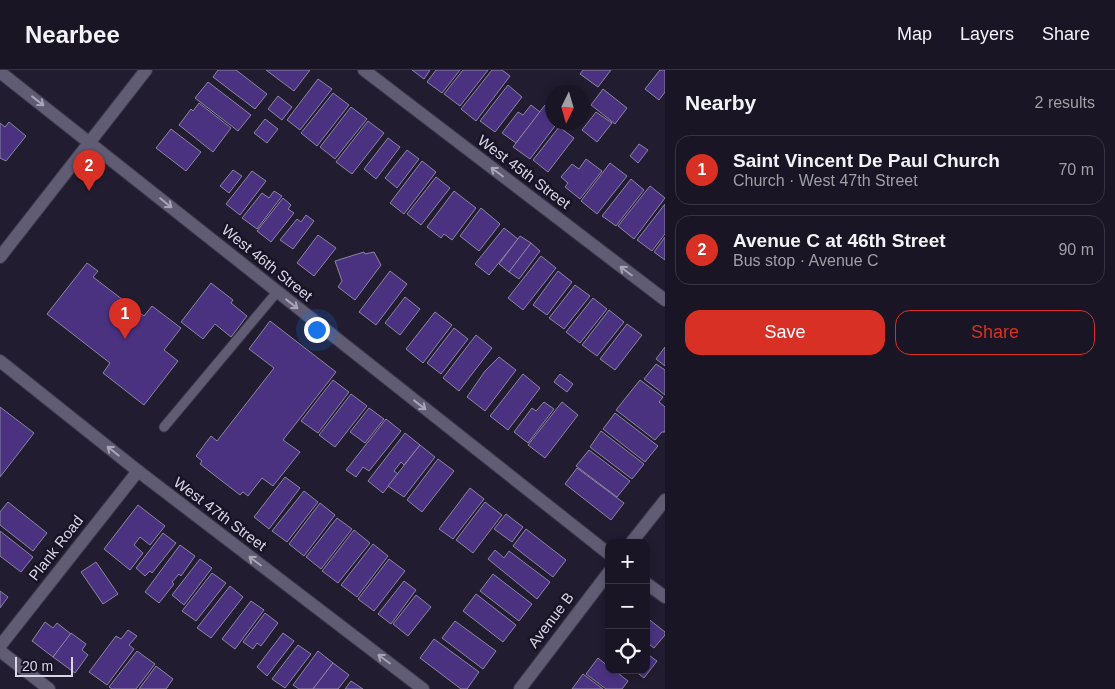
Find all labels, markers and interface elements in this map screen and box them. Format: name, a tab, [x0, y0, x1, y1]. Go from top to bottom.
text: Nearbee	[25, 21, 120, 48]
text: Map	[897, 24, 932, 44]
text: Layers	[960, 24, 1014, 44]
text: Share	[1042, 24, 1090, 44]
north arrow	[545, 85, 590, 130]
text: Nearby	[685, 91, 756, 114]
text: 2 results	[1035, 94, 1095, 111]
one-way arrow	[32, 96, 45, 107]
street label: West 45th Street	[475, 131, 575, 212]
pin: 2	[73, 150, 105, 191]
text: Saint Vincent De Paul Church	[733, 150, 1000, 171]
text: 1	[698, 161, 706, 178]
text: 70 m	[1058, 161, 1094, 178]
one-way arrow	[490, 167, 504, 177]
text: Church · West 47th Street	[733, 172, 918, 189]
one-way arrow	[159, 197, 172, 208]
street label: West 46th Street	[219, 221, 317, 305]
text: Avenue C at 46th Street	[733, 230, 946, 251]
text: 2	[698, 241, 706, 258]
text: 90 m	[1058, 241, 1094, 258]
text: Bus stop · Avenue C	[733, 252, 879, 269]
one-way arrow	[620, 265, 633, 276]
pin: 1	[109, 298, 141, 339]
one-way arrow	[285, 299, 298, 310]
button: Save	[685, 310, 885, 355]
button: Share	[895, 310, 1095, 355]
your location	[304, 317, 330, 343]
one-way arrow	[413, 400, 426, 411]
one-way arrow	[106, 445, 119, 456]
street label: West 47th Street	[171, 473, 271, 554]
street label: Plank Road	[25, 512, 86, 583]
map controls	[605, 539, 650, 674]
button: +	[605, 539, 650, 584]
one-way arrow	[249, 555, 262, 566]
button: −	[605, 584, 650, 629]
street label: Avenue B	[524, 589, 577, 651]
button: locate	[605, 629, 650, 674]
scale bar	[15, 654, 72, 677]
one-way arrow	[378, 654, 391, 665]
text: 20 m	[22, 658, 53, 674]

